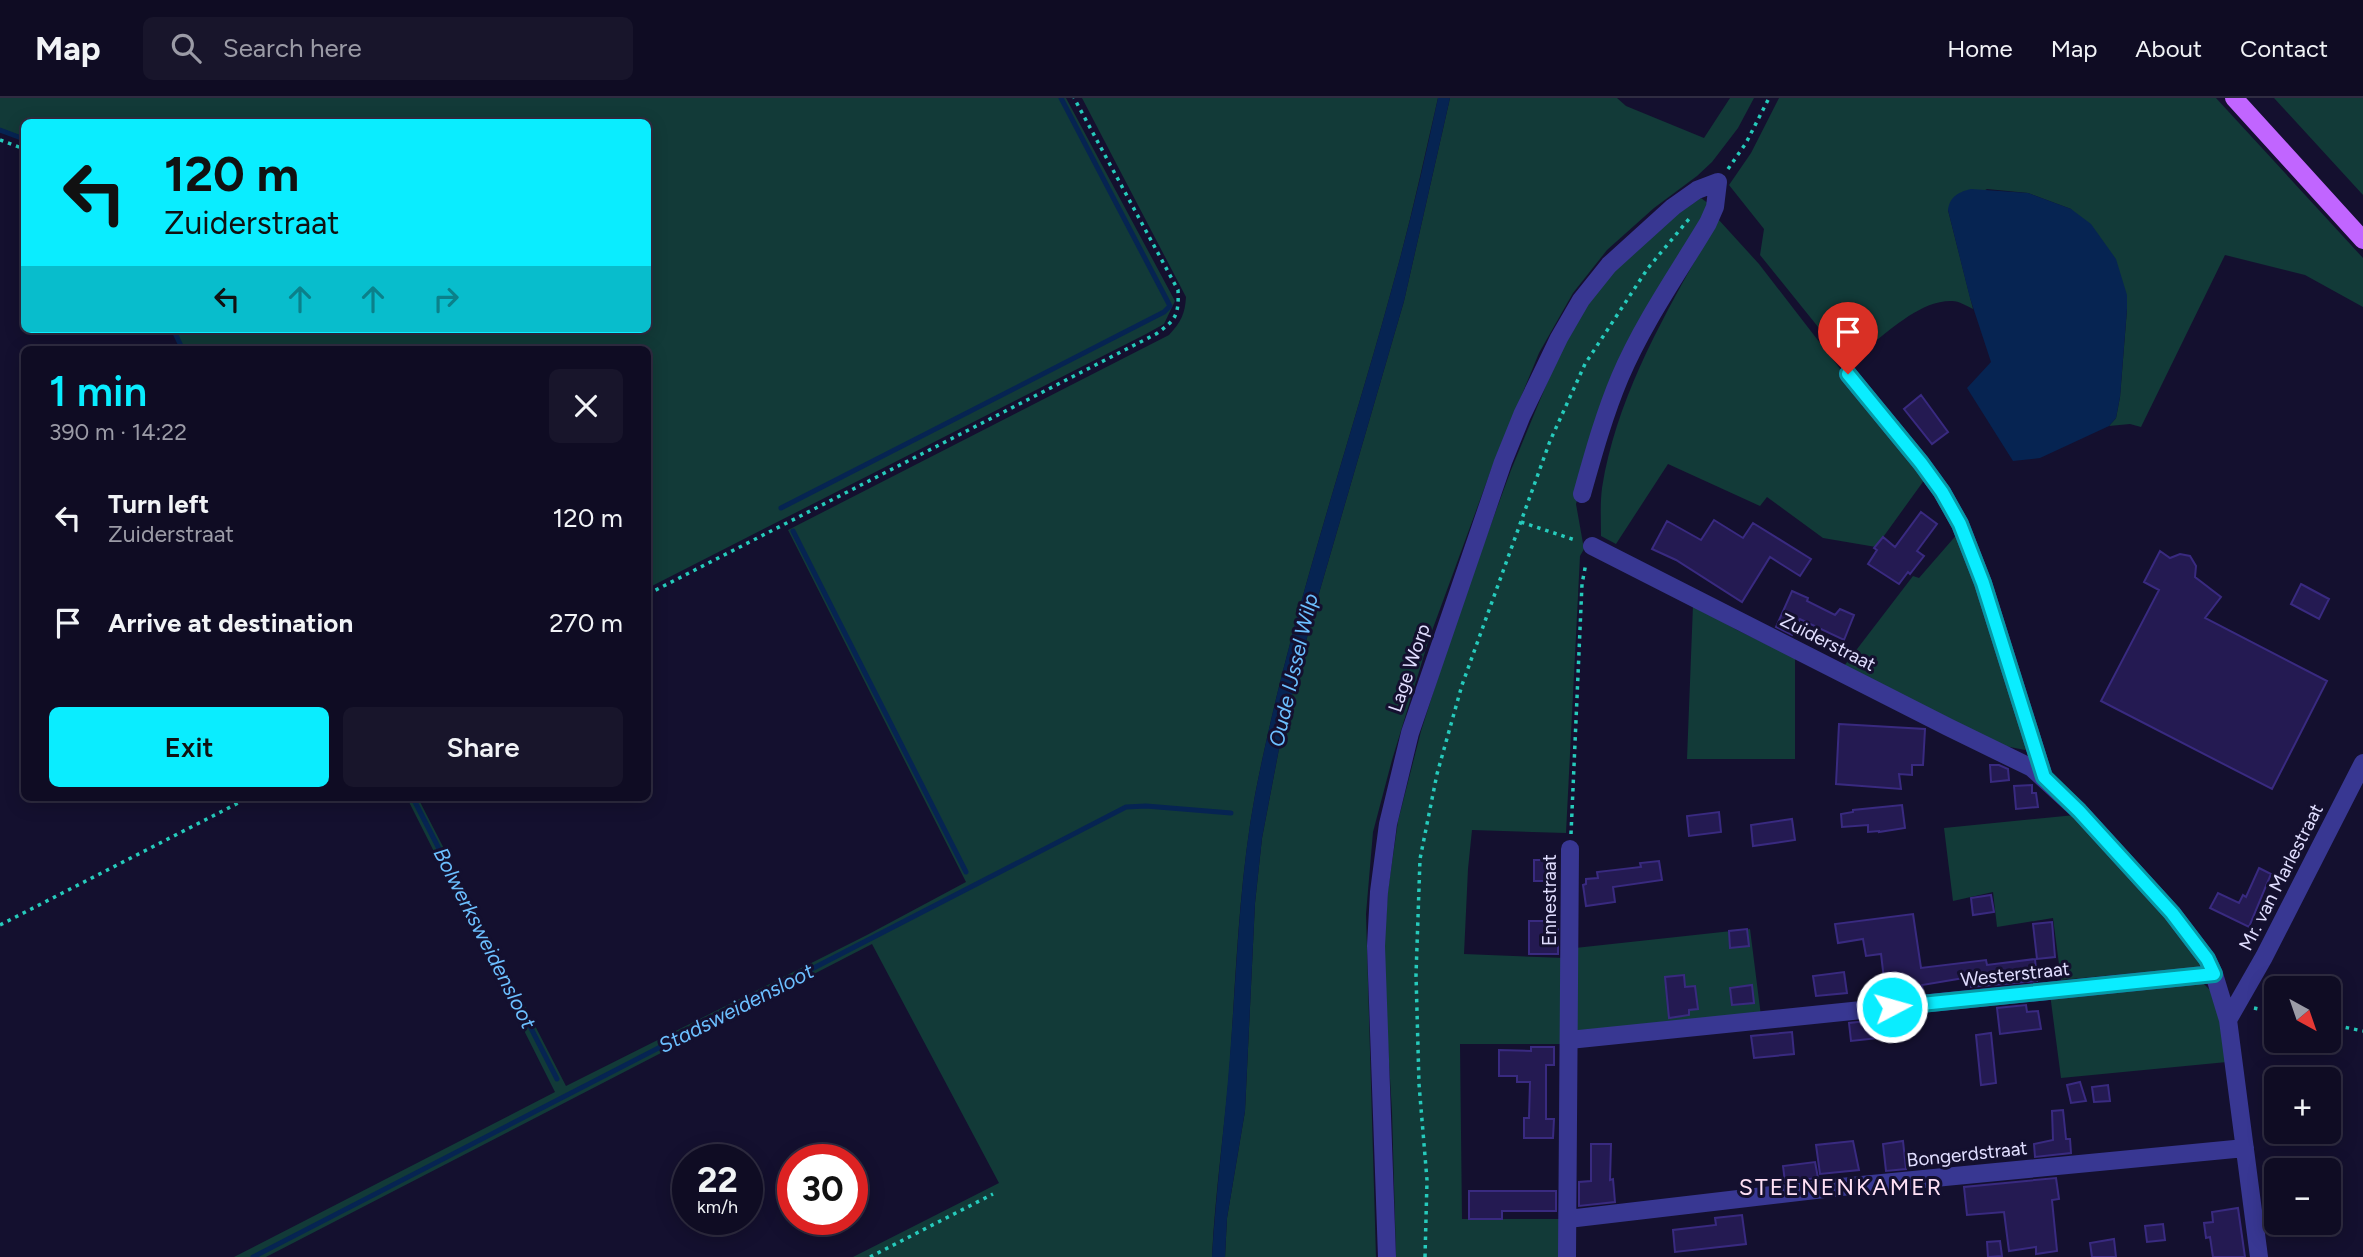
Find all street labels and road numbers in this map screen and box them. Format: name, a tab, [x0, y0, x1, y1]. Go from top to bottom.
street label: Zuiderstraat	[1776, 608, 1880, 676]
street label: Lage Worp	[1383, 621, 1435, 715]
street label: Mr. van Marlestraat	[2234, 800, 2328, 954]
street label: Ennestraat	[1538, 854, 1561, 946]
street label: Westerstraat	[1959, 957, 2071, 991]
street label: Bongerdstraat	[1905, 1136, 2029, 1172]

